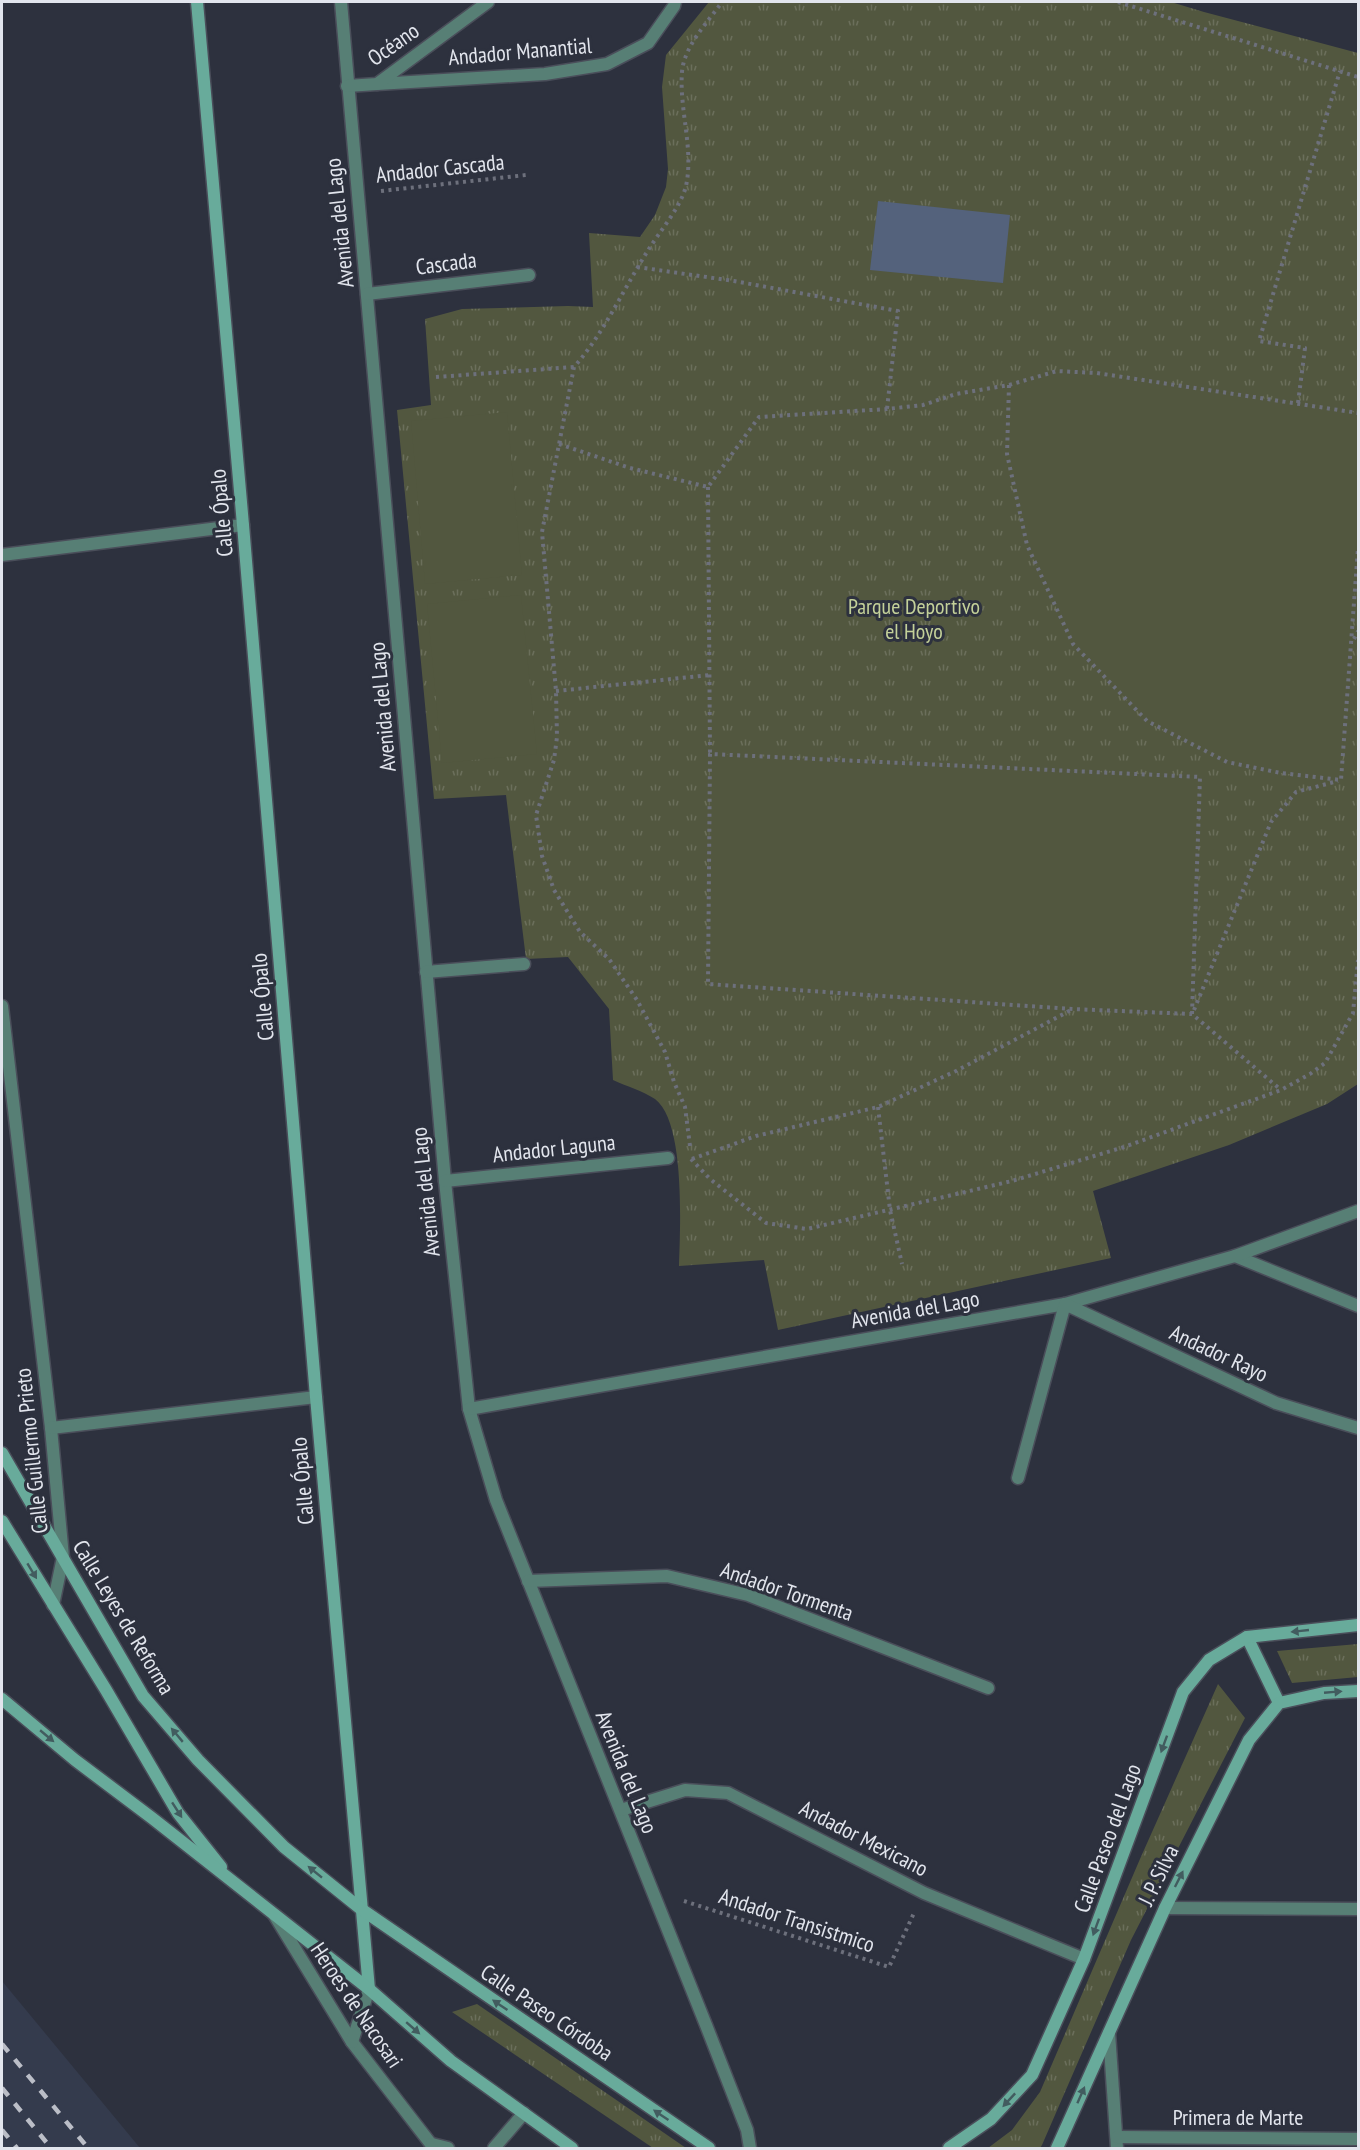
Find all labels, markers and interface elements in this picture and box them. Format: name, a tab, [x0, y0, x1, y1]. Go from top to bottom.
street label: Océano	[362, 16, 424, 72]
street label: Andador Manantial	[447, 31, 594, 71]
street label: Andador Cascada	[374, 147, 506, 189]
street label: Avenida del Lago	[318, 157, 360, 289]
street label: Cascada	[414, 245, 478, 281]
street label: Calle Ópalo	[203, 468, 239, 558]
park label: Parque Deportivo el Hoyo	[848, 592, 980, 645]
street label: Avenida del Lago	[362, 641, 402, 773]
street label: Calle Ópalo	[244, 952, 280, 1042]
street label: Avenida del Lago	[404, 1126, 446, 1258]
street label: Andador Laguna	[491, 1128, 617, 1168]
street label: Avenida del Lago	[849, 1284, 981, 1334]
street label: Andador Rayo	[1165, 1318, 1273, 1388]
street label: Calle Guillermo Prieto	[8, 1367, 54, 1535]
street label: Calle Ópalo	[284, 1436, 320, 1526]
street label: Calle Leyes de Reforma	[67, 1535, 181, 1699]
street label: Andador Tormenta	[717, 1555, 857, 1627]
one-way arrow	[27, 1563, 38, 1579]
one-way arrow	[1291, 1626, 1310, 1636]
one-way arrow	[1323, 1688, 1342, 1697]
street label: Avenida del Lago	[590, 1707, 664, 1837]
one-way arrow	[171, 1728, 184, 1743]
one-way arrow	[39, 1730, 55, 1743]
one-way arrow	[1159, 1736, 1169, 1754]
street label: Calle Paseo del Lago	[1067, 1760, 1147, 1916]
street label: Andador Mexicano	[795, 1794, 933, 1882]
one-way arrow	[171, 1802, 182, 1818]
street label: J. P. Silva	[1131, 1840, 1185, 1911]
one-way arrow	[307, 1866, 323, 1879]
one-way arrow	[1174, 1871, 1184, 1888]
street label: Andador Transistmico	[716, 1882, 878, 1958]
one-way arrow	[1091, 1918, 1101, 1936]
street label: Heroes de Nacosari	[305, 1937, 409, 2073]
street label: Calle Paseo Córdoba	[475, 1957, 619, 2067]
one-way arrow	[492, 2000, 508, 2011]
one-way arrow	[405, 2021, 420, 2034]
one-way arrow	[1076, 2086, 1086, 2104]
one-way arrow	[1003, 2092, 1016, 2107]
street label: Primera de Marte	[1173, 2103, 1303, 2131]
one-way arrow	[653, 2110, 669, 2121]

